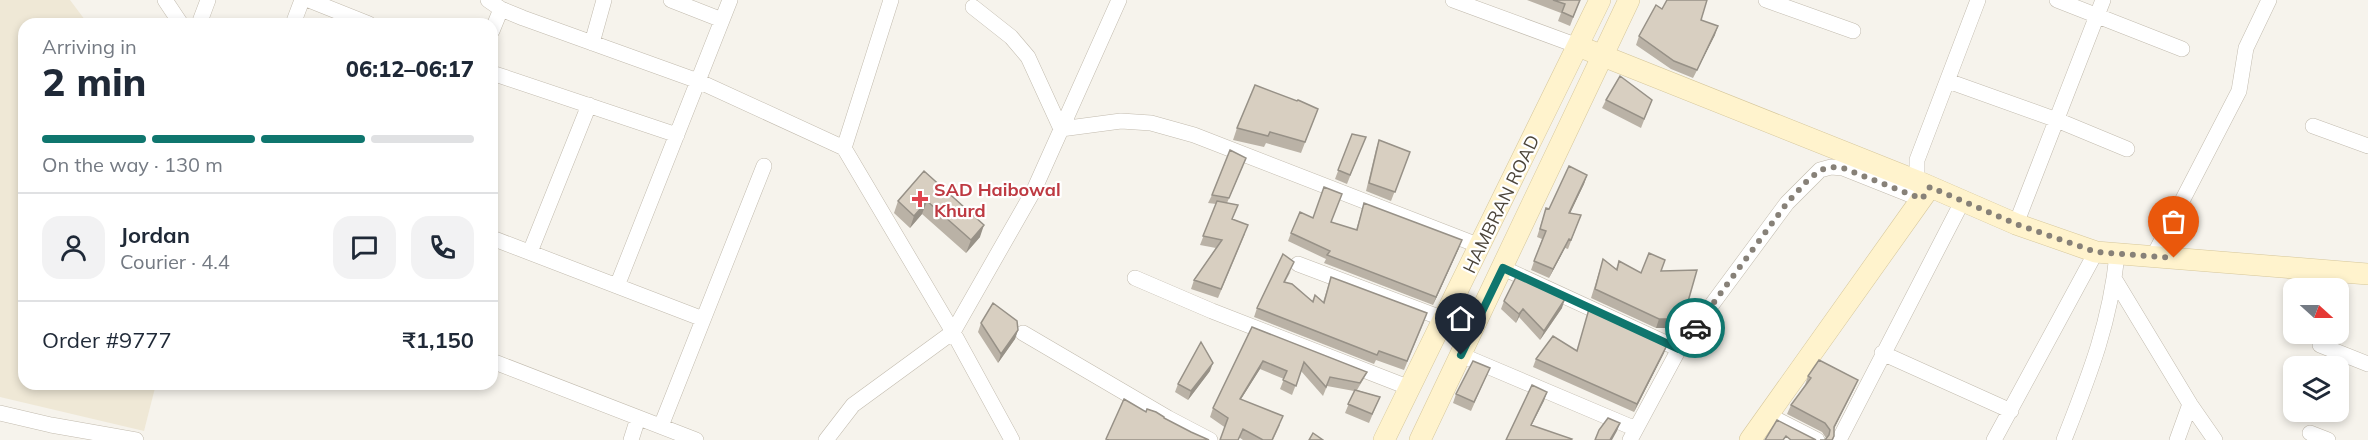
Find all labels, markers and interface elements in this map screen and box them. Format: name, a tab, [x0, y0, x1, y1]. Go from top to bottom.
text: Arriving in	[42, 34, 137, 59]
text: 06:12–06:17	[346, 55, 474, 83]
text: 2 min	[42, 57, 147, 106]
street label: HAMBRAN ROAD	[1458, 131, 1544, 277]
text: On the way · 130 m	[42, 152, 223, 177]
place label: SAD Haibowal Khurd	[934, 178, 1061, 222]
marker: SAD Haibowal Khurd	[911, 190, 929, 208]
pin	[2148, 196, 2199, 258]
icon: bag	[2157, 205, 2190, 238]
button: person	[42, 216, 105, 279]
button: chat	[333, 216, 396, 279]
button: phone	[411, 216, 474, 279]
text: Jordan	[120, 221, 190, 249]
text: Courier · 4.4	[120, 249, 230, 274]
north arrow	[2283, 278, 2349, 344]
map controls	[2283, 278, 2349, 422]
pin	[1435, 293, 1486, 355]
courier	[1665, 298, 1725, 358]
icon: home	[1444, 302, 1477, 335]
icon: car	[1679, 312, 1712, 345]
text: Order #9777	[42, 326, 172, 354]
text: ₹1,150	[403, 326, 474, 354]
button: layers	[2283, 356, 2349, 422]

